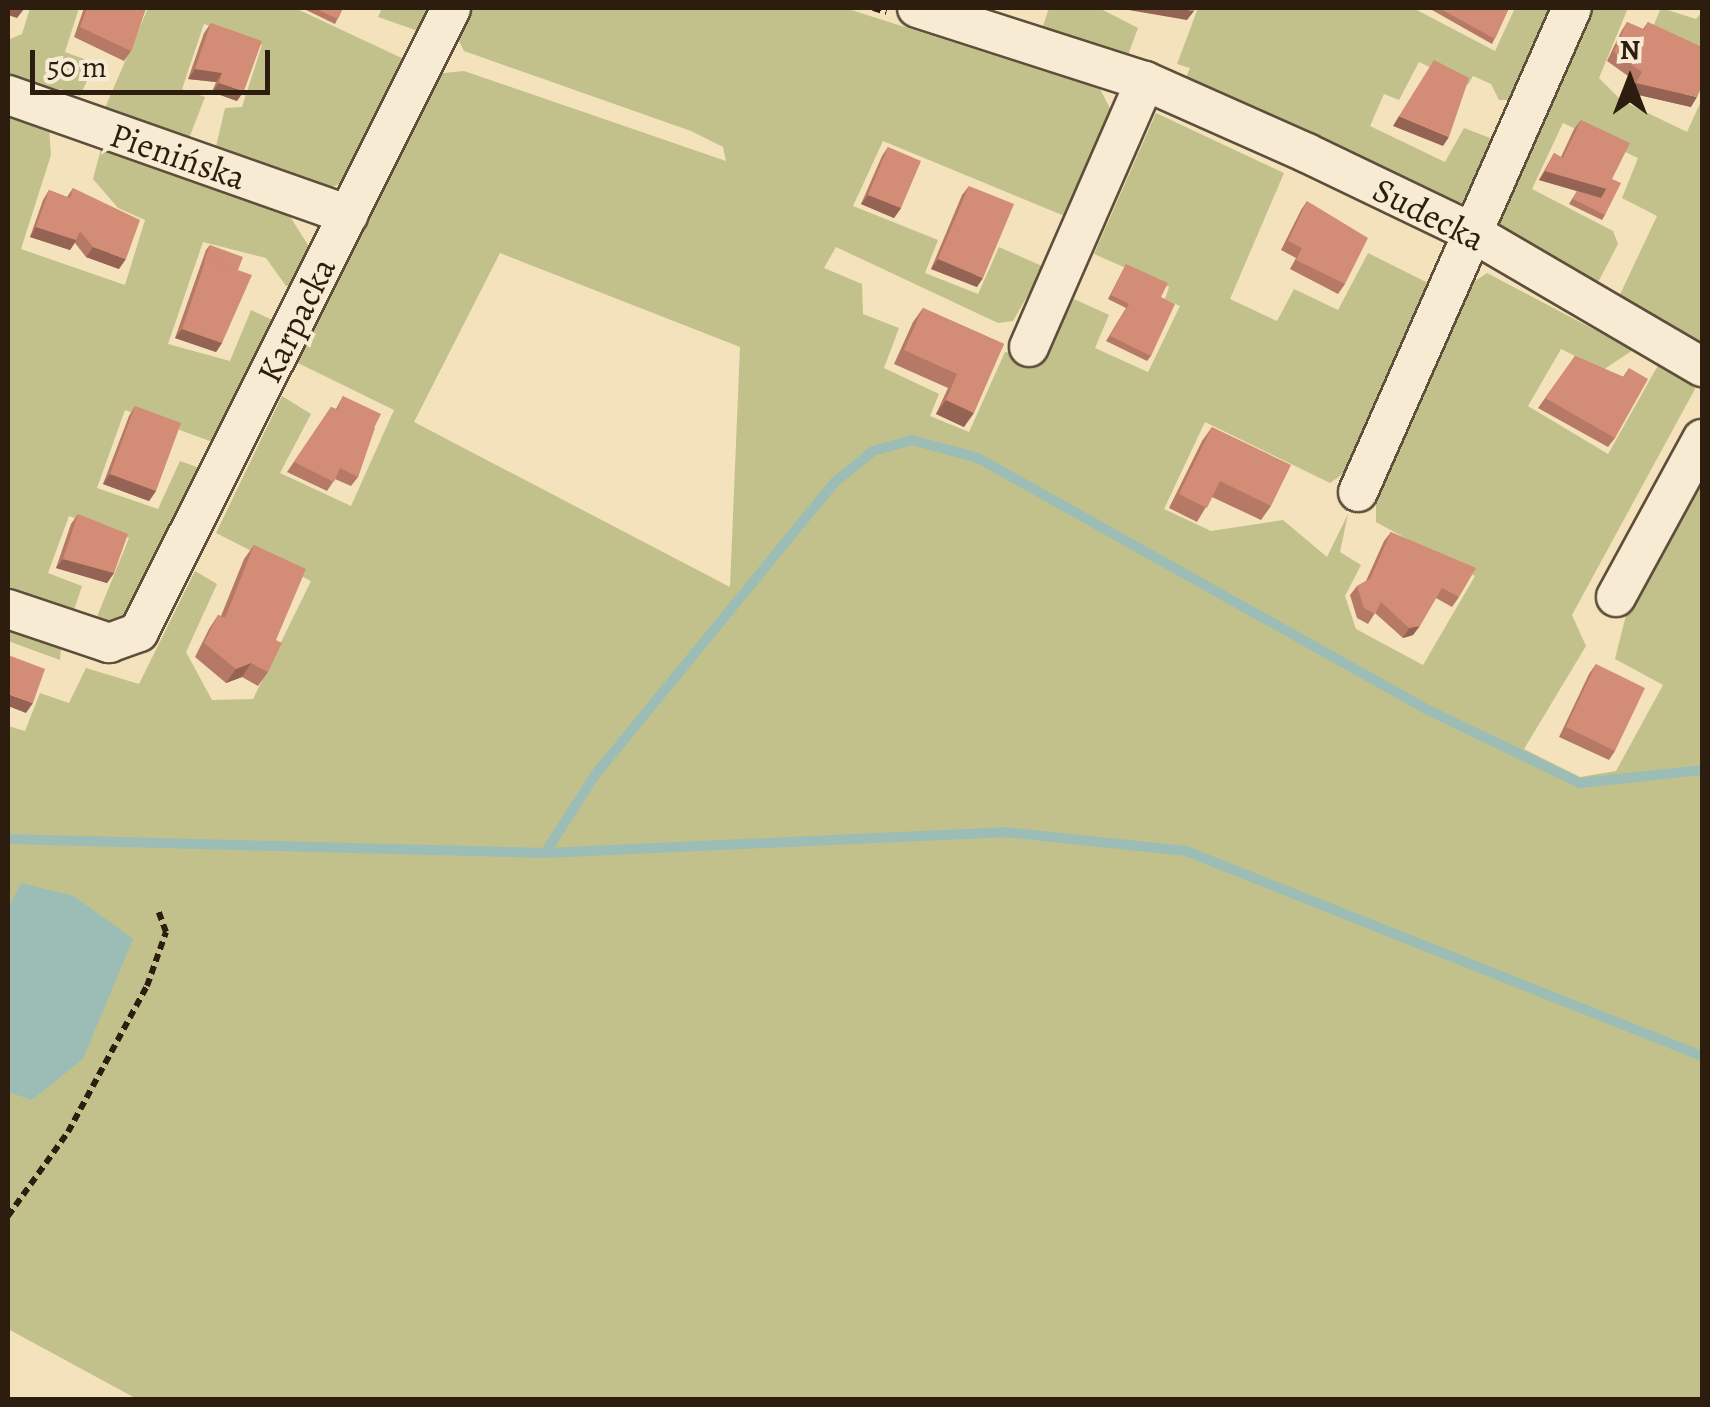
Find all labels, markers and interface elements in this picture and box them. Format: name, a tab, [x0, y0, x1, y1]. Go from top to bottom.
scale bar	[35, 30, 275, 92]
north arrow	[1580, 30, 1680, 130]
text: N	[1620, 31, 1640, 69]
text: 50 m	[47, 47, 107, 87]
street label: Pienińska	[105, 113, 251, 199]
street label: Sudecka	[1366, 168, 1492, 260]
street label: Karpacka	[248, 251, 344, 389]

